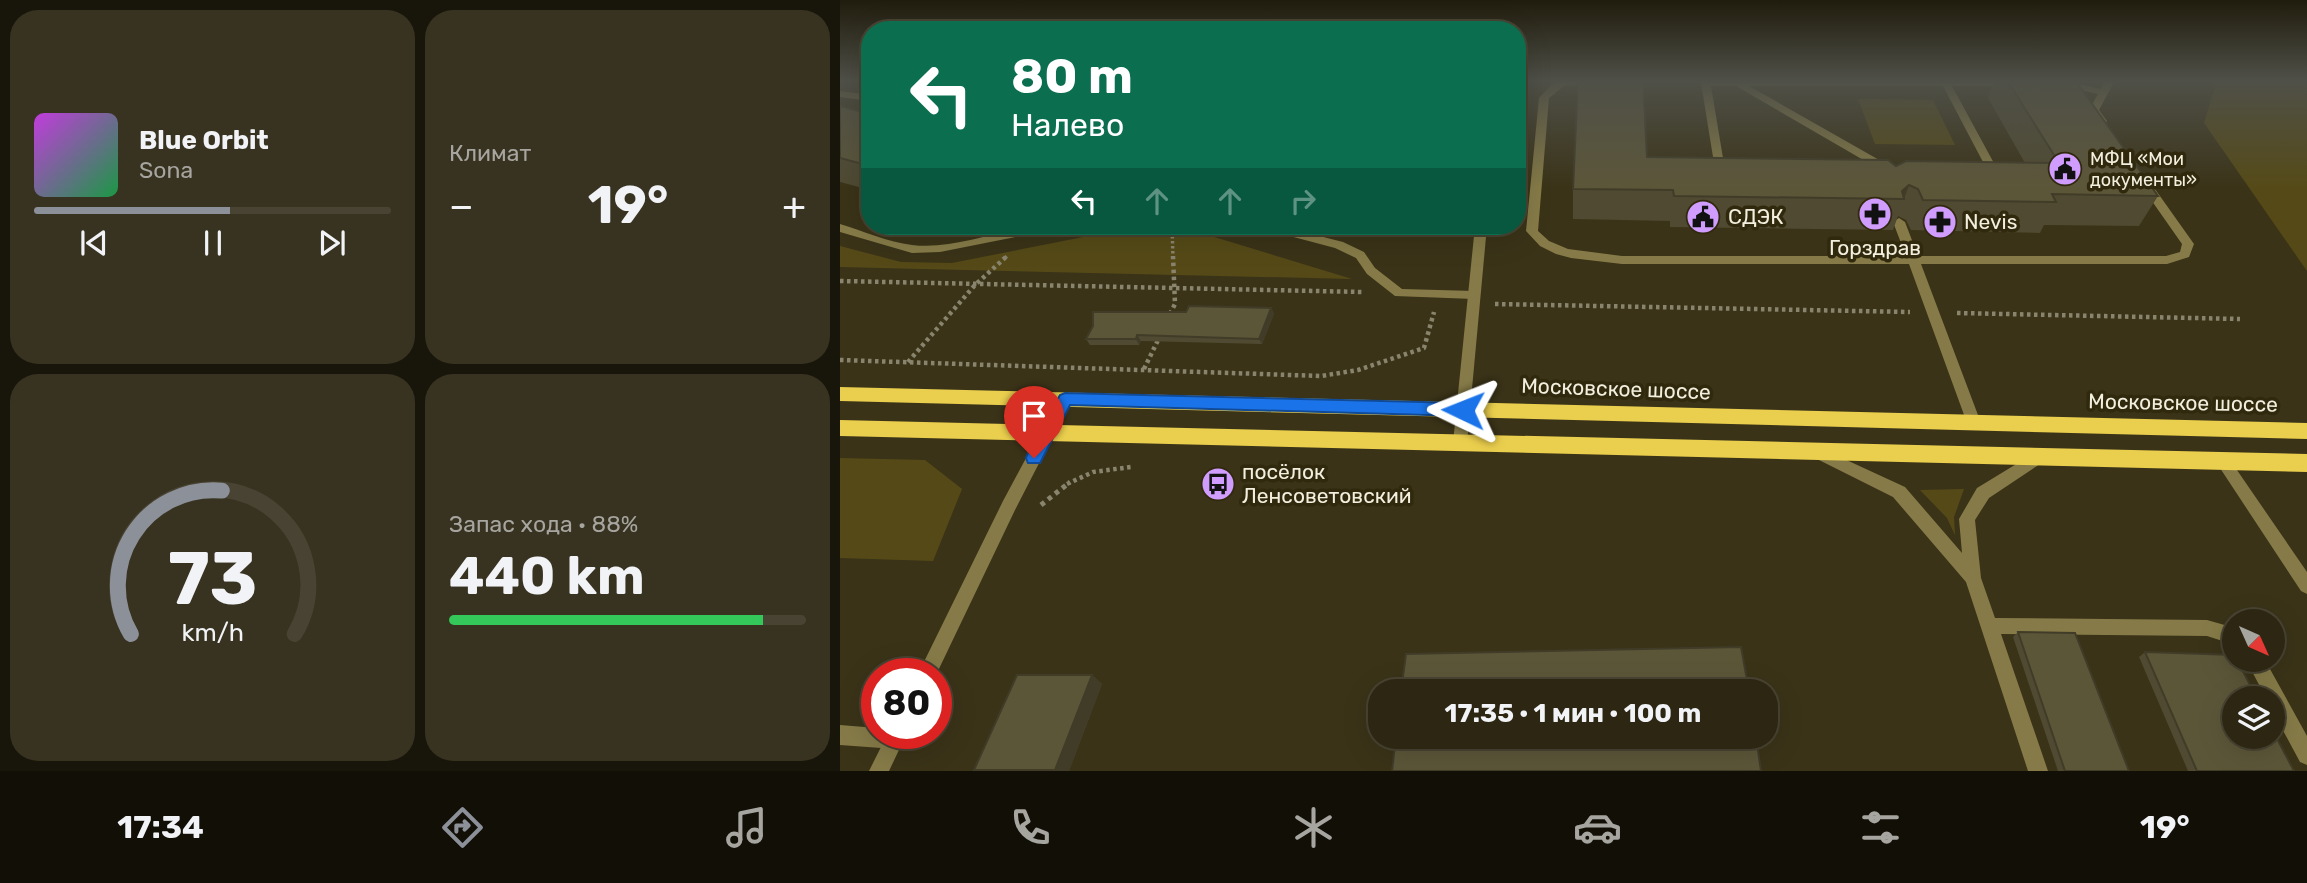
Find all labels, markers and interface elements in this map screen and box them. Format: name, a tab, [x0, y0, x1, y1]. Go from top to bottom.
text: 80 m	[1011, 47, 1133, 105]
icon: left	[896, 49, 987, 140]
text: Налево	[1011, 106, 1124, 144]
text: Blue Orbit	[139, 125, 269, 156]
text: Климат	[449, 139, 531, 167]
place label: МФЦ «Мои документы»	[2090, 148, 2197, 191]
public building icon: МФЦ «Мои документы»	[2046, 150, 2084, 188]
text: Sona	[139, 156, 193, 184]
text: 19°	[588, 174, 668, 236]
icon: left	[1065, 182, 1103, 220]
icon: ahead	[1138, 182, 1176, 220]
icon: ahead	[1211, 182, 1249, 220]
icon: right	[1284, 182, 1322, 220]
text: −	[449, 183, 474, 229]
text: +	[782, 183, 806, 229]
pharmacy icon: Горздрав	[1856, 195, 1894, 233]
public building icon: СДЭК	[1684, 198, 1722, 236]
pharmacy icon: Nevis	[1921, 203, 1959, 241]
place label: СДЭК	[1728, 204, 1784, 229]
place label: Nevis	[1964, 209, 2017, 234]
icon: previous	[75, 224, 113, 262]
icon: pause	[194, 224, 232, 262]
icon: next	[313, 224, 351, 262]
place label: Горздрав	[1829, 235, 1921, 260]
position arrow	[1426, 373, 1500, 447]
street label: Московское шоссе	[1521, 373, 1711, 404]
pin	[1004, 386, 1064, 458]
street label: Московское шоссе	[2088, 388, 2278, 417]
icon: arrive	[1015, 397, 1053, 435]
place label: посёлок Ленсоветовский	[1242, 459, 1412, 508]
bus stop icon: посёлок Ленсоветовский	[1199, 465, 1237, 503]
text: Запас хода · 88%	[449, 510, 638, 538]
text: 73	[168, 536, 257, 622]
text: 440 km	[449, 545, 645, 607]
north arrow	[2222, 609, 2286, 672]
map controls	[2222, 609, 2285, 749]
text: km/h	[181, 617, 244, 646]
speed limit sign: 80	[861, 658, 952, 749]
button: layers	[2222, 686, 2285, 749]
text: 17:35 · 1 мин · 100 m	[1445, 698, 1701, 729]
icon: directions	[438, 803, 487, 852]
icon: music	[722, 803, 771, 852]
icon: phone	[1006, 803, 1055, 852]
icon: climate	[1289, 803, 1338, 852]
icon: car	[1573, 803, 1622, 852]
icon: filters	[1856, 803, 1905, 852]
text: 17:34	[117, 808, 204, 846]
text: 19°	[2140, 808, 2190, 846]

